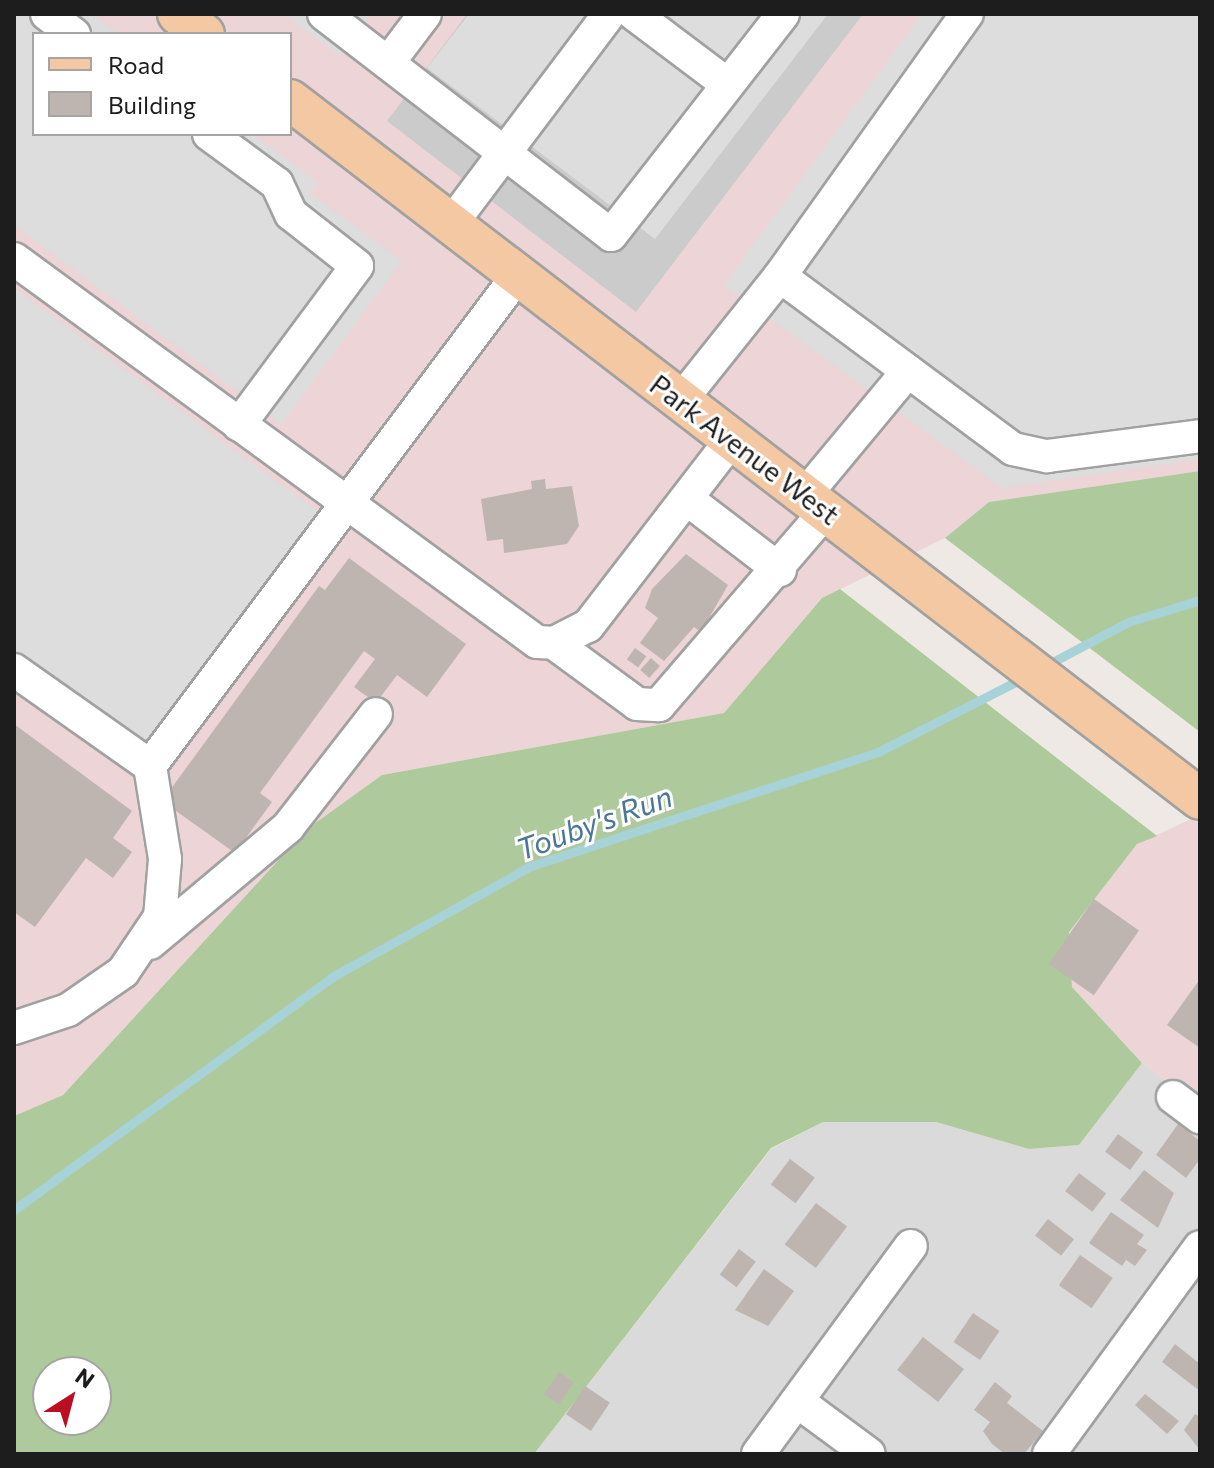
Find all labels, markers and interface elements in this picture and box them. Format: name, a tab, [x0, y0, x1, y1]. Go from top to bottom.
legend	[32, 32, 292, 136]
text: Road	[108, 50, 164, 79]
text: Building	[108, 90, 196, 119]
street label: Park Avenue West	[644, 367, 846, 531]
water label: Touby's Run	[511, 777, 677, 867]
north arrow	[32, 1356, 112, 1436]
text: N	[71, 1362, 100, 1394]

